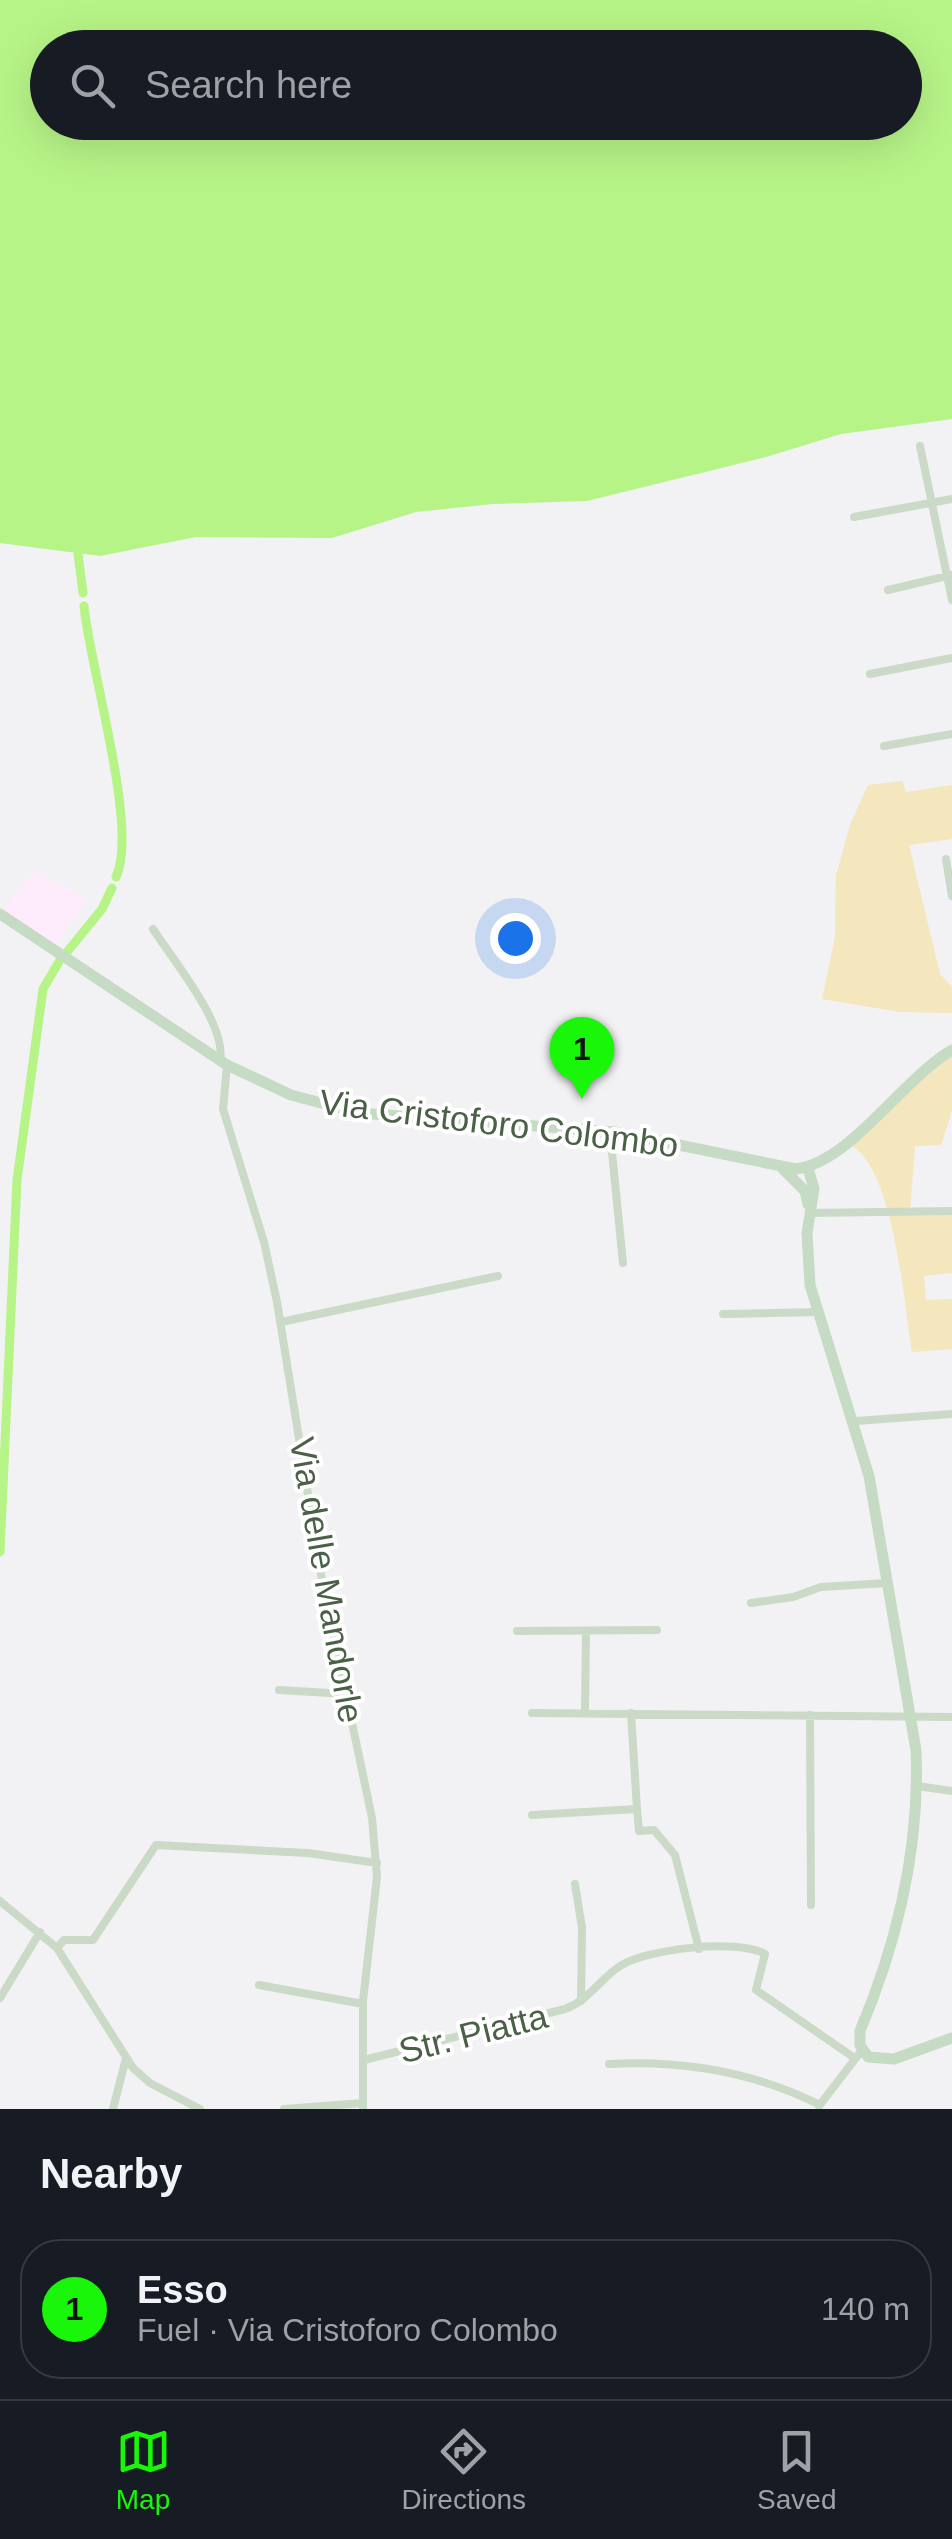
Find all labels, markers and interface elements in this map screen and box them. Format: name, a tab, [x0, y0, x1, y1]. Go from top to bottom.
search box	[30, 30, 922, 140]
icon: search	[65, 58, 120, 113]
text: Search here	[145, 64, 352, 106]
your location	[490, 913, 541, 964]
pin: 1	[550, 1016, 614, 1099]
street label: Via Cristoforo Colombo	[317, 1082, 681, 1164]
street label: Via delle Mandorle	[283, 1434, 371, 1726]
street label: Str. Piatta	[395, 1996, 552, 2070]
text: Nearby	[40, 2150, 182, 2197]
text: Esso	[137, 2269, 228, 2311]
text: 1	[66, 2291, 83, 2327]
text: 140 m	[821, 2291, 910, 2327]
text: Fuel · Via Cristoforo Colombo	[137, 2312, 558, 2348]
tab: Map	[116, 2424, 171, 2516]
tab: Directions	[402, 2424, 526, 2516]
tab: Saved	[757, 2424, 836, 2516]

